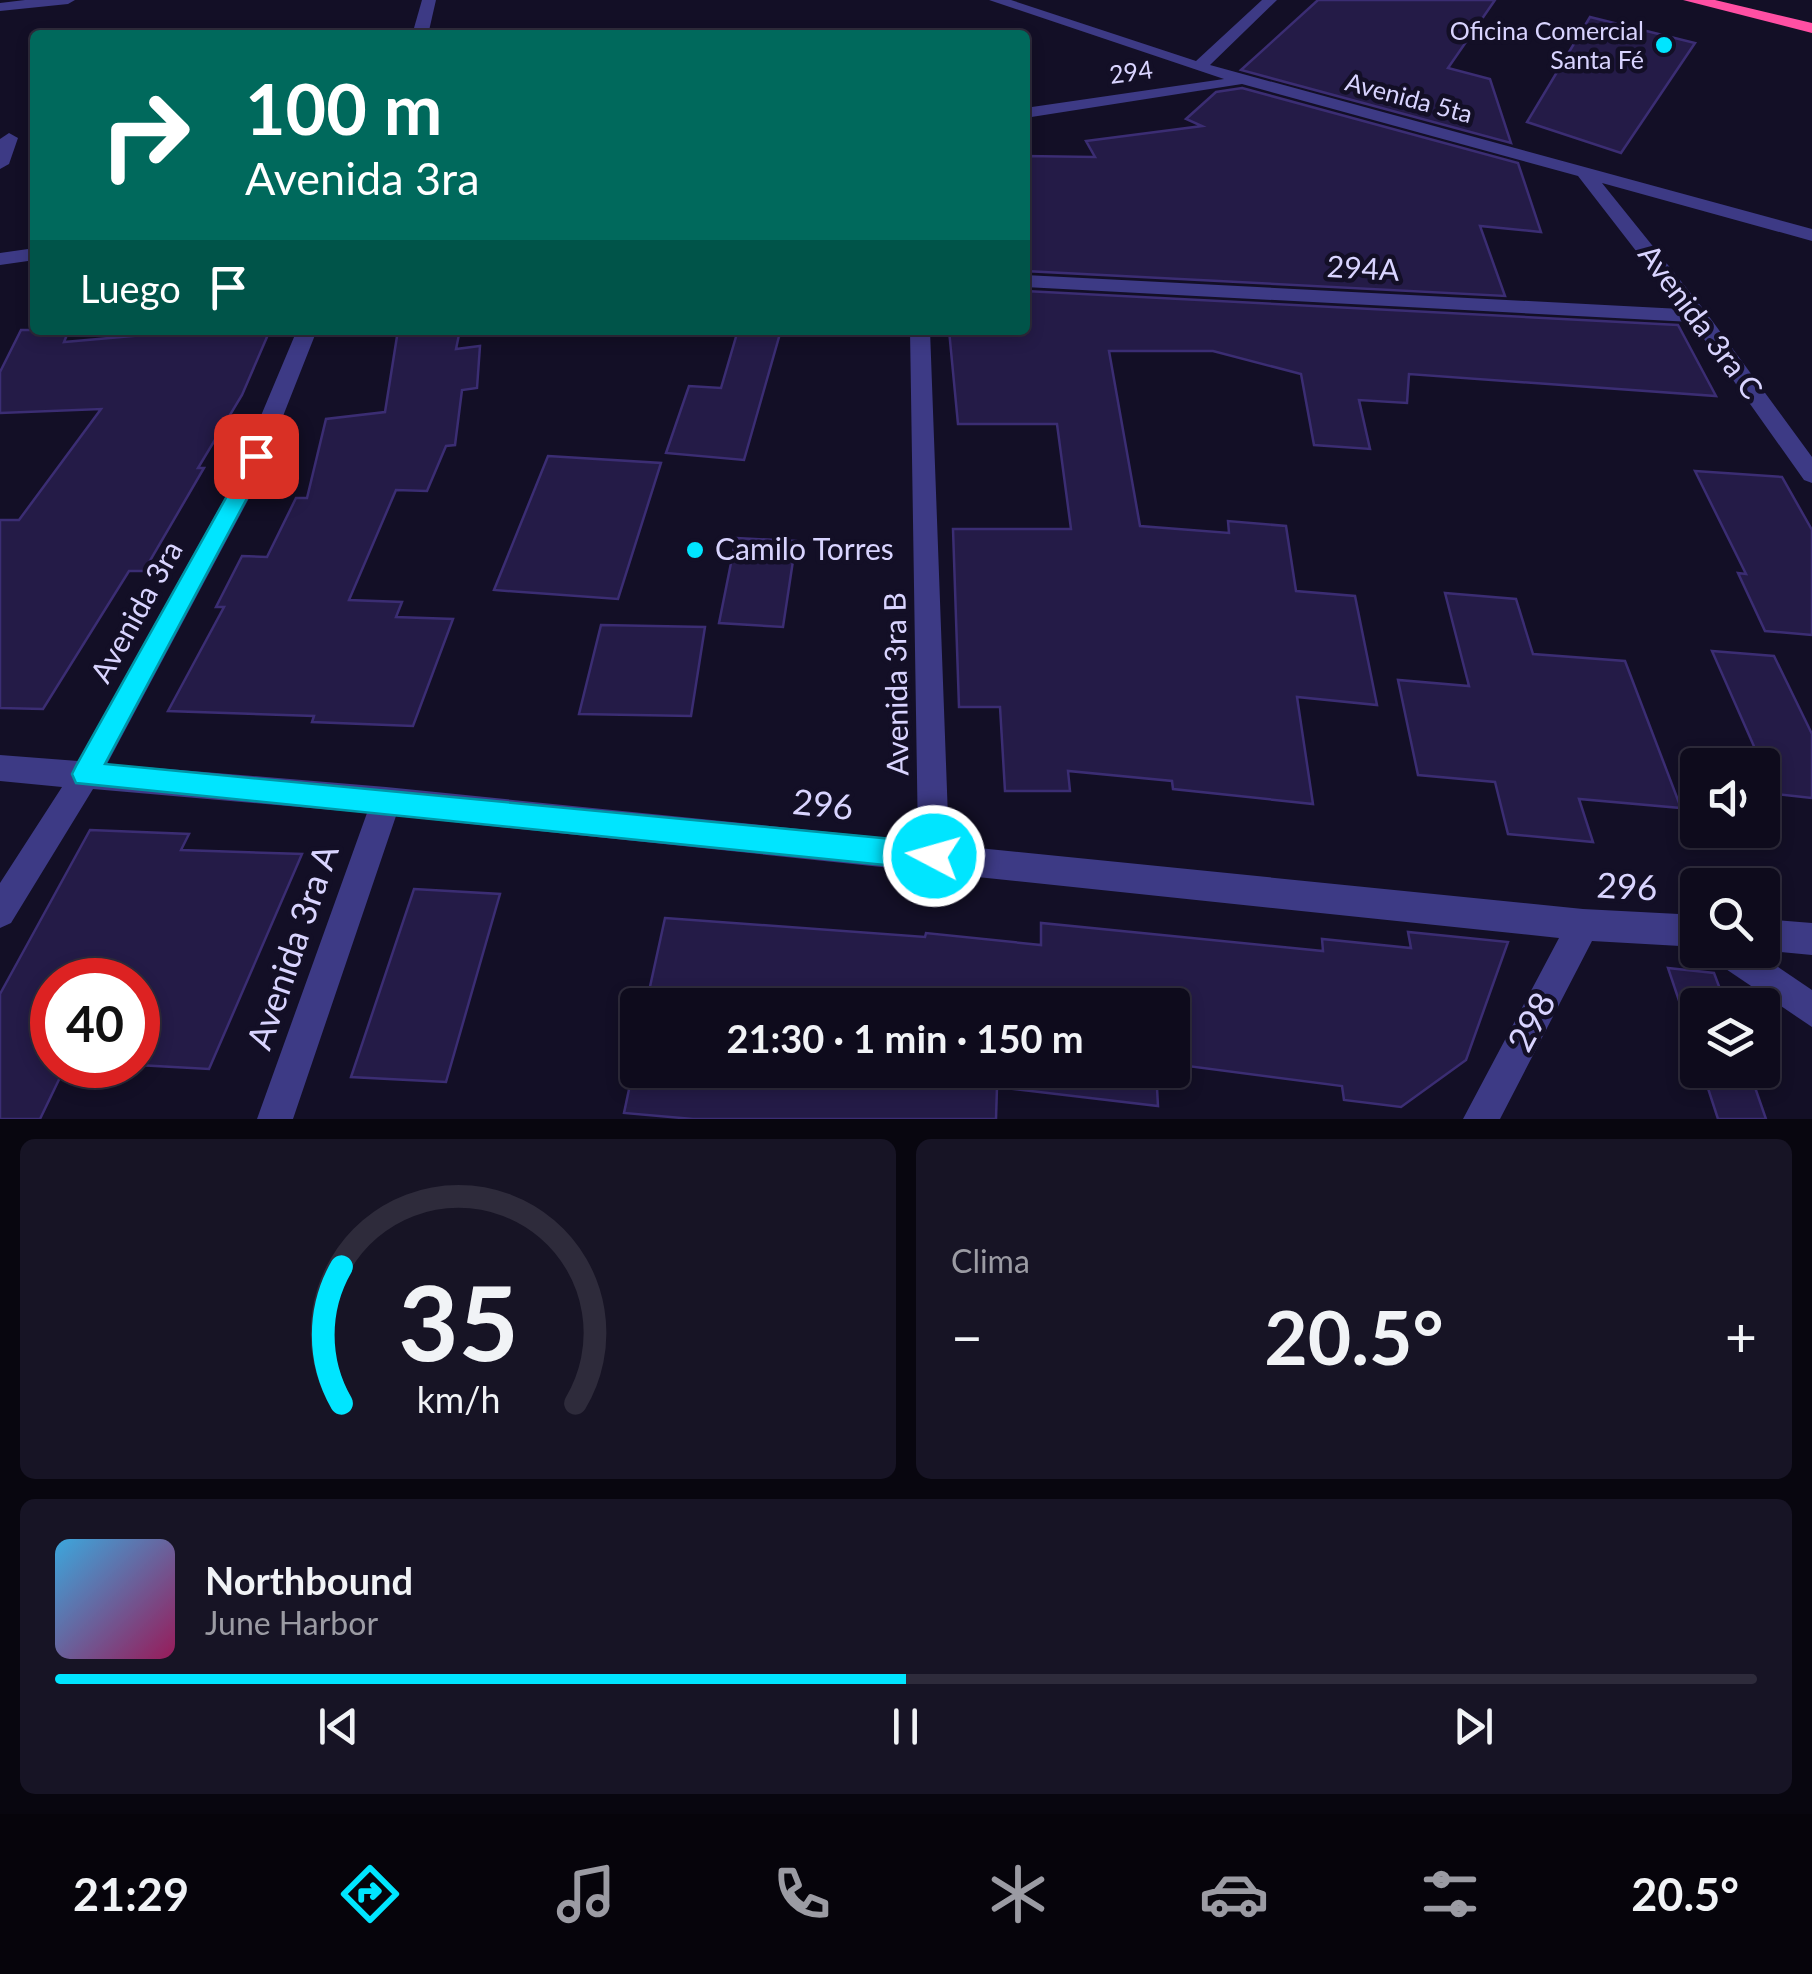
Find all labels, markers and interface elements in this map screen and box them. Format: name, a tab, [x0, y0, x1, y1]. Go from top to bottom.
place label: Oficina Comercial Santa Fé	[1450, 15, 1644, 74]
marker: Oficina Comercial Santa Fé	[1653, 34, 1675, 56]
street label: 294	[1107, 53, 1154, 89]
text: 100 m	[245, 66, 442, 150]
street label: Avenida 5ta	[1342, 66, 1476, 128]
icon: right	[80, 70, 210, 200]
text: Avenida 3ra	[245, 151, 480, 205]
street label: Avenida 3ra C	[1632, 236, 1771, 405]
street label: 294A	[1326, 247, 1401, 287]
icon: arrive	[201, 260, 256, 315]
text: Luego	[80, 265, 181, 311]
pin	[214, 414, 299, 499]
icon: arrive	[229, 429, 284, 484]
place label: Camilo Torres	[715, 530, 894, 566]
street label: Avenida 3ra	[82, 534, 189, 688]
marker: Camilo Torres	[684, 539, 706, 561]
street label: Avenida 3ra B	[875, 592, 915, 776]
map controls	[1680, 748, 1780, 1088]
button: sound	[1680, 748, 1780, 848]
street label: 296	[791, 779, 856, 827]
position arrow	[882, 804, 986, 908]
street label: Avenida 3ra A	[236, 838, 346, 1054]
street label: 296	[1596, 862, 1659, 908]
button: search	[1680, 868, 1780, 968]
speed limit sign: 40	[30, 958, 160, 1088]
street label: 298	[1497, 984, 1563, 1058]
button: layers	[1680, 988, 1780, 1088]
text: 21:30 · 1 min · 150 m	[726, 1015, 1084, 1061]
text: Clima	[951, 1241, 1030, 1280]
text: 35	[398, 1258, 518, 1383]
text: 20.5°	[1264, 1291, 1444, 1381]
text: −	[951, 1303, 983, 1369]
text: +	[1725, 1303, 1757, 1369]
text: km/h	[416, 1378, 500, 1421]
text: Northbound	[205, 1557, 413, 1603]
text: June Harbor	[205, 1603, 378, 1642]
icon: previous	[311, 1699, 366, 1754]
icon: pause	[878, 1699, 933, 1754]
icon: next	[1446, 1699, 1501, 1754]
icon: directions	[335, 1859, 405, 1929]
icon: music	[551, 1859, 621, 1929]
icon: phone	[767, 1859, 837, 1929]
icon: climate	[983, 1859, 1053, 1929]
icon: car	[1199, 1859, 1269, 1929]
icon: filters	[1415, 1859, 1485, 1929]
text: 21:29	[73, 1867, 189, 1921]
text: 20.5°	[1631, 1867, 1739, 1921]

